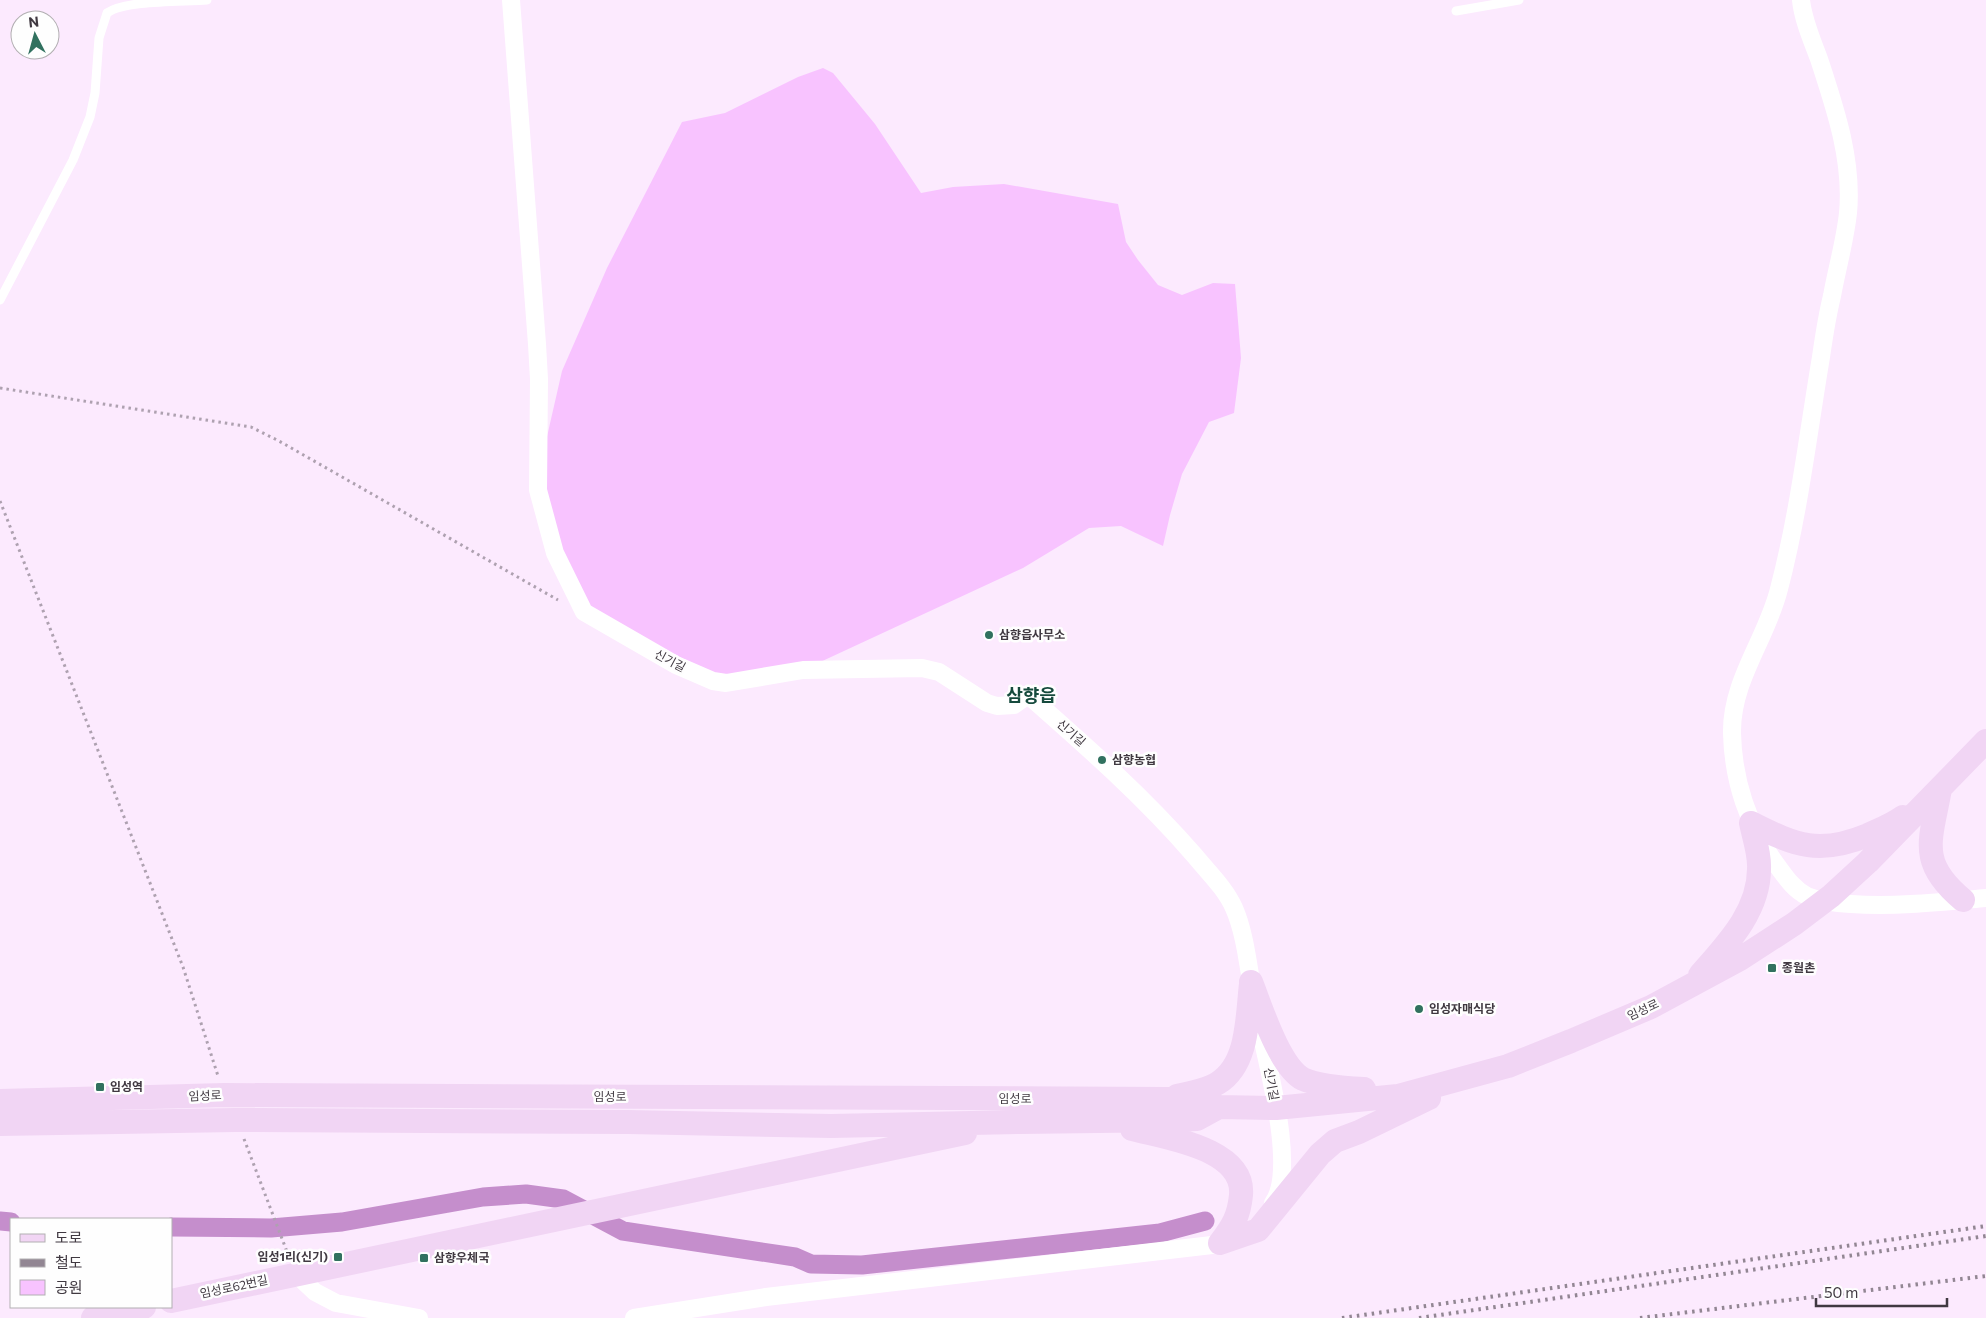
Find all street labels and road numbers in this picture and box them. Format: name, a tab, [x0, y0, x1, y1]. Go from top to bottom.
street label: 신기길	[653, 646, 688, 674]
street label: 신기길	[1055, 716, 1089, 748]
street label: 임성로	[1625, 996, 1661, 1022]
street label: 신기길	[1262, 1066, 1282, 1101]
street label: 임성로	[188, 1087, 222, 1103]
street label: 임성로	[593, 1089, 627, 1103]
street label: 임성로	[998, 1091, 1032, 1105]
street label: 임성로62번길	[199, 1272, 269, 1300]

